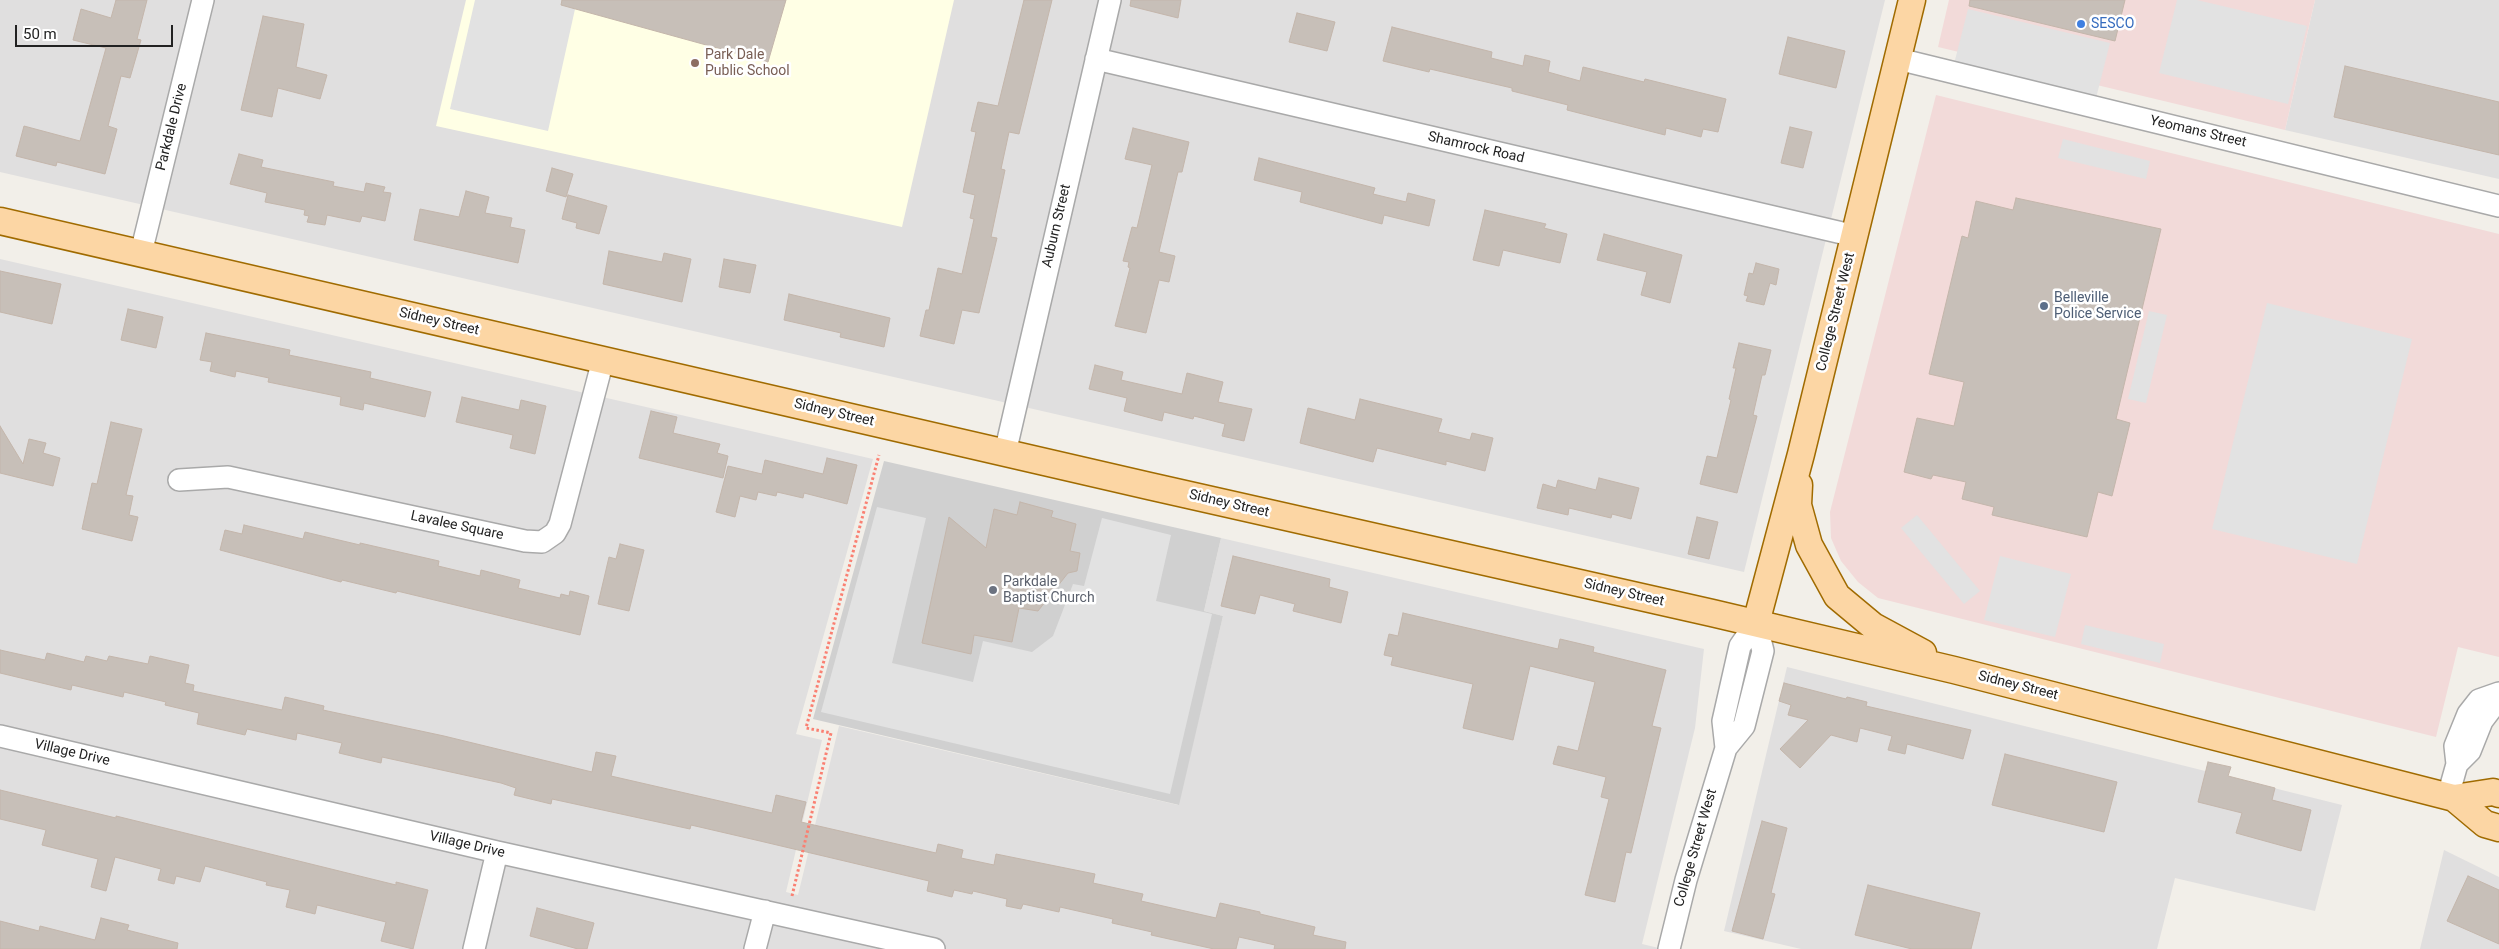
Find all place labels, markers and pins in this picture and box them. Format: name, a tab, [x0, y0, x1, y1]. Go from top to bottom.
place label: SESCO	[2091, 16, 2134, 32]
marker: SESCO	[2075, 18, 2087, 30]
place label: Park Dale Public School	[705, 47, 790, 80]
marker: Park Dale Public School	[689, 57, 701, 69]
place label: Belleville Police Service	[2054, 290, 2141, 322]
marker: Belleville Police Service	[2038, 300, 2050, 312]
place label: Parkdale Baptist Church	[1003, 574, 1095, 606]
marker: Parkdale Baptist Church	[987, 584, 999, 596]

